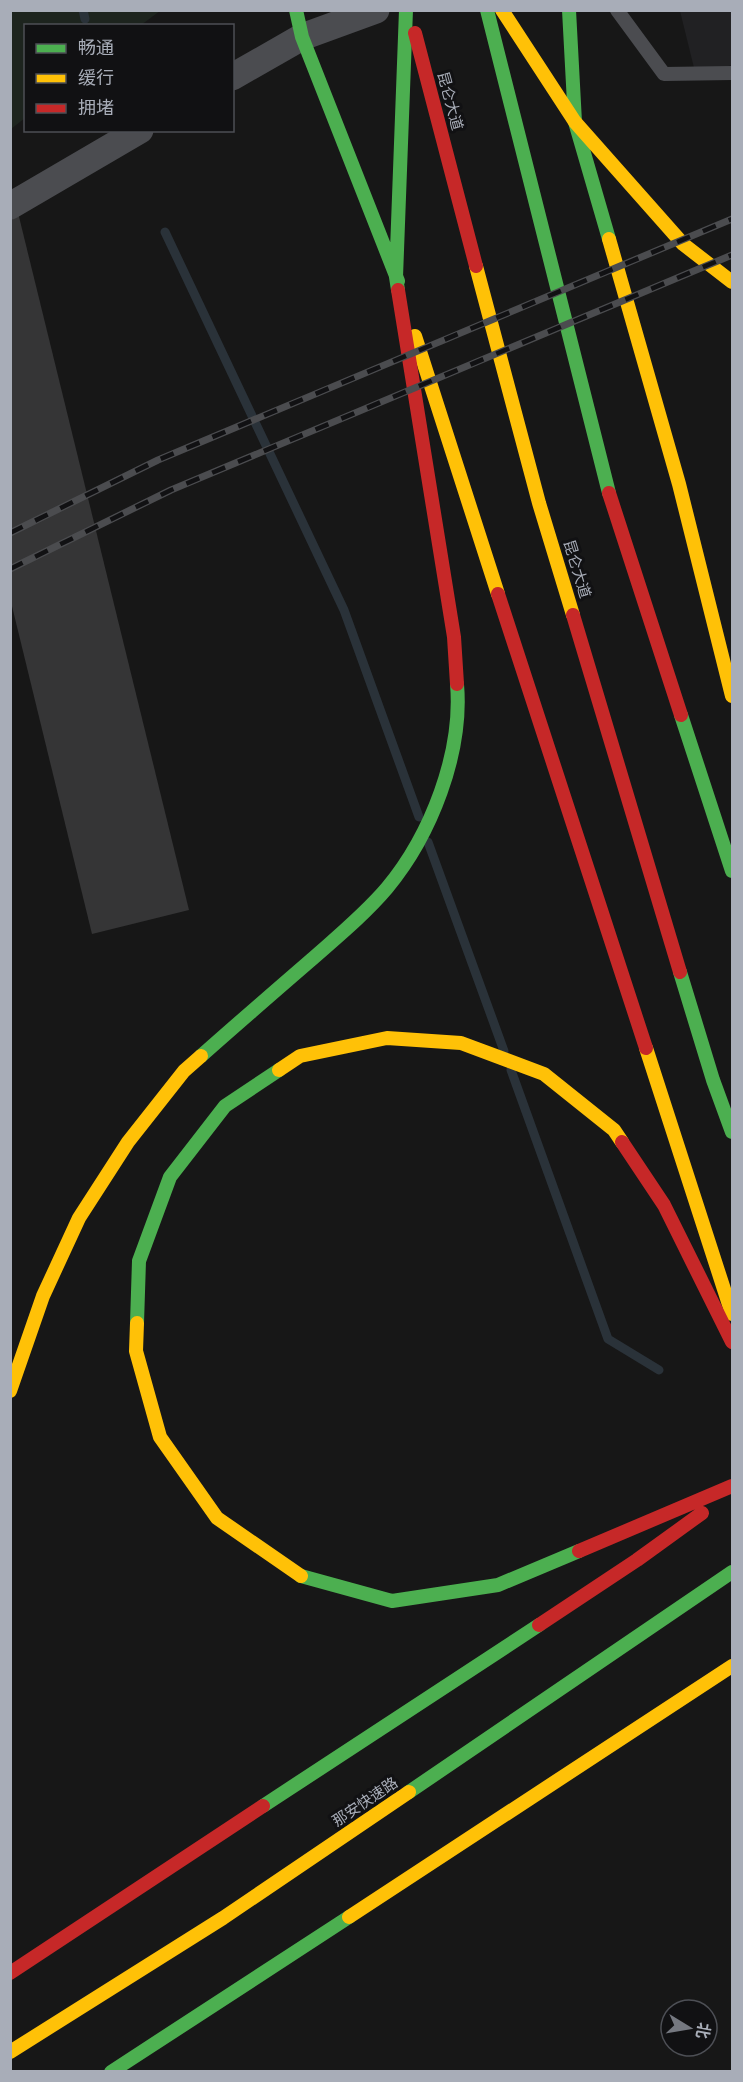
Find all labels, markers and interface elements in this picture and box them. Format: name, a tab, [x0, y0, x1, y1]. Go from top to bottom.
legend	[24, 24, 234, 132]
text: 畅通	[78, 35, 114, 60]
text: 缓行	[78, 65, 114, 90]
street label: 昆仑大道	[433, 69, 468, 133]
text: 拥堵	[78, 95, 114, 120]
street label: 昆仑大道	[559, 537, 596, 601]
street label: 那安快速路	[328, 1772, 402, 1831]
north arrow	[659, 1998, 719, 2058]
text: 北	[690, 2021, 716, 2041]

